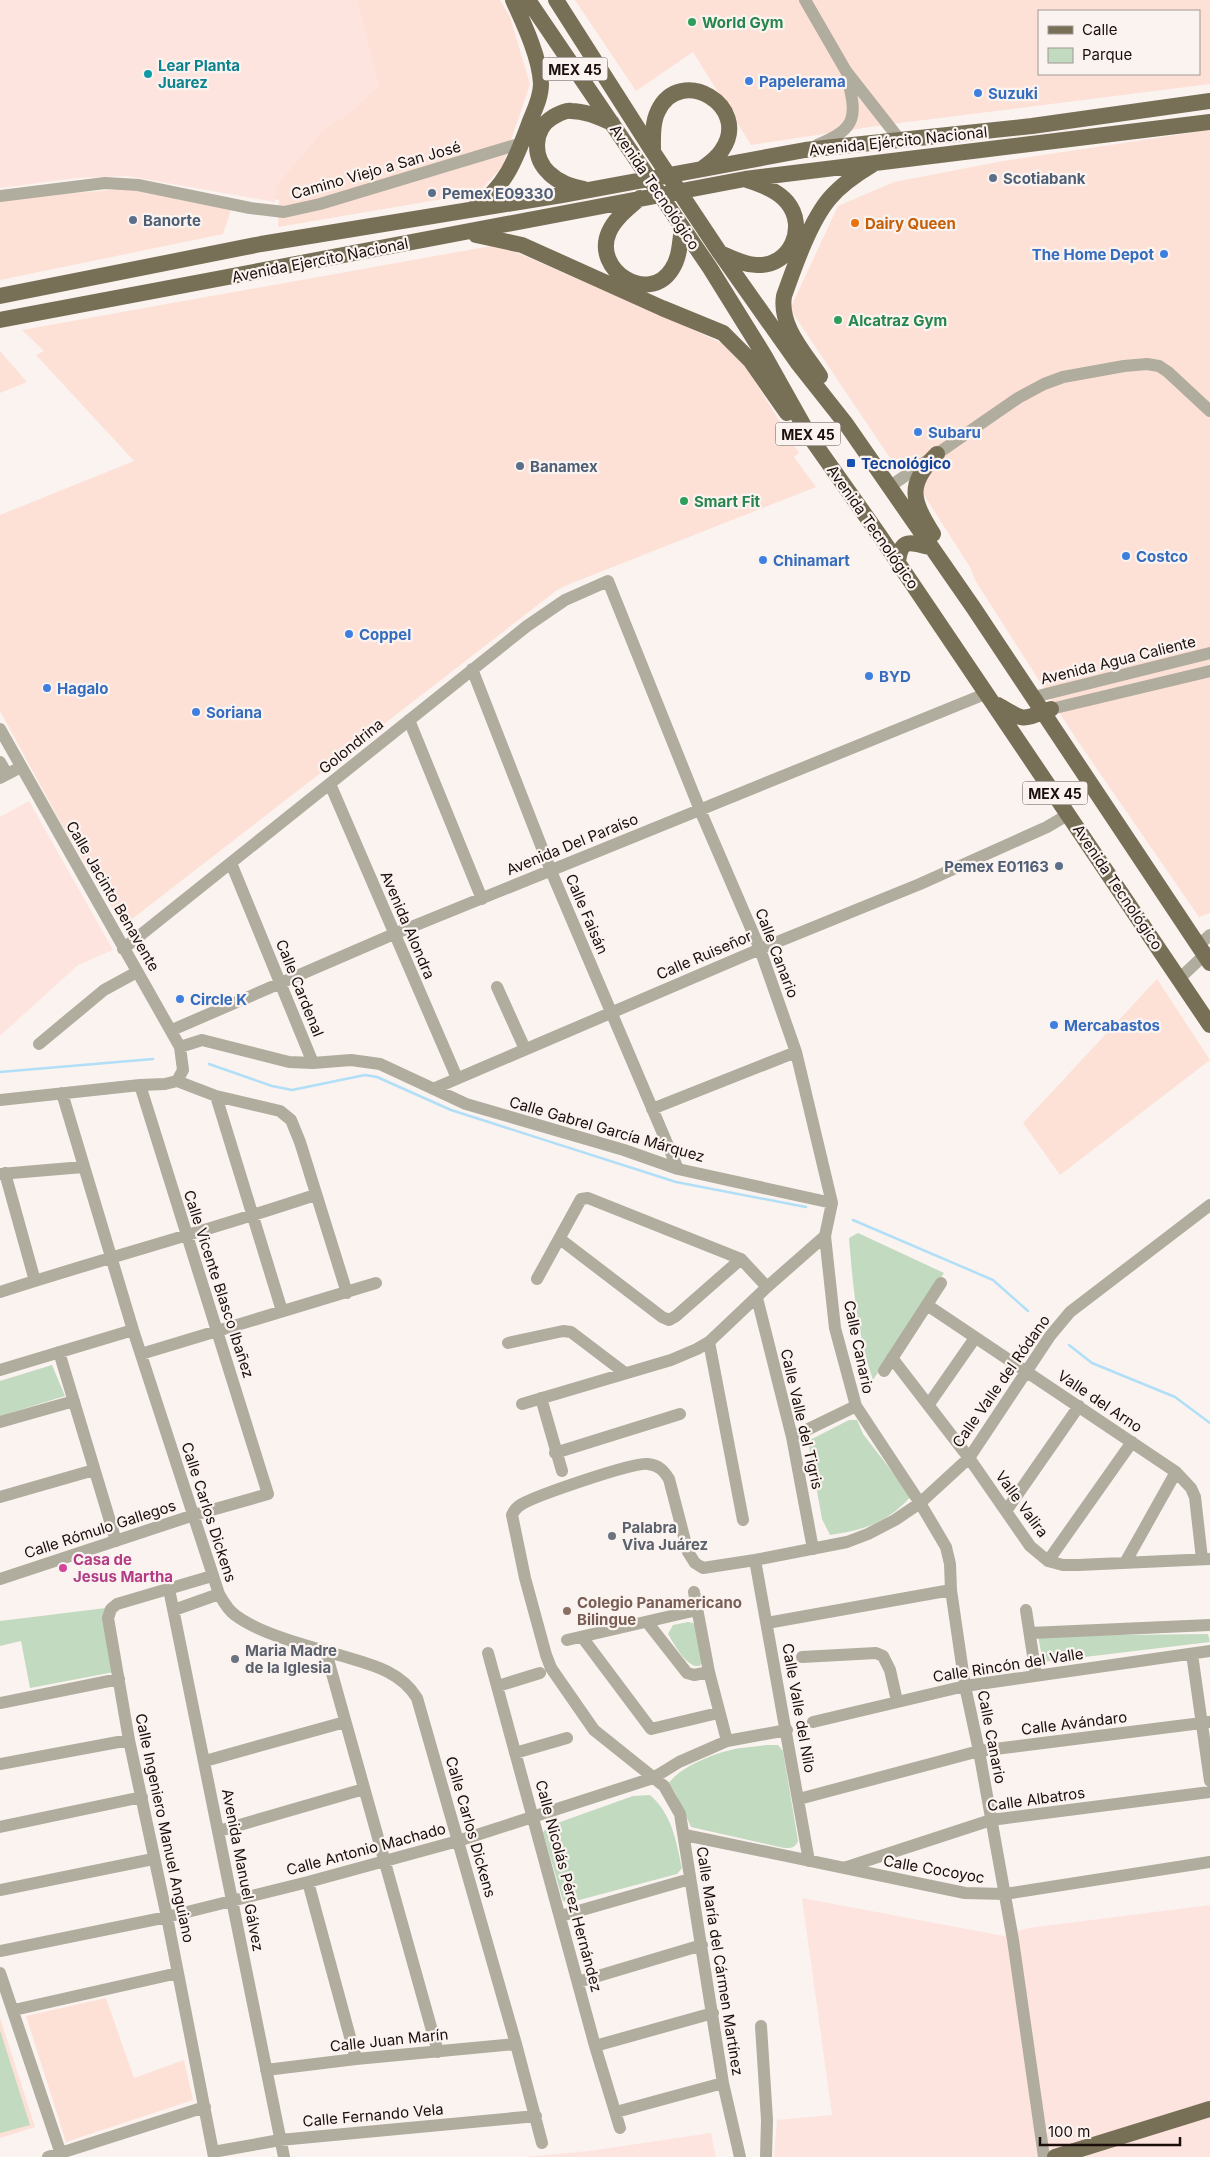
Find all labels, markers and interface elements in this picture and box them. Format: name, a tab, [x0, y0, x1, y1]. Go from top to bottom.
legend	[1038, 10, 1200, 75]
place label: World Gym	[702, 13, 783, 32]
marker: World Gym	[686, 16, 698, 28]
text: Calle	[1082, 20, 1117, 39]
text: Parque	[1082, 45, 1132, 64]
place label: Lear Planta Juarez	[158, 56, 240, 92]
road number: MEX 45	[542, 58, 608, 80]
marker: Lear Planta Juarez	[142, 68, 154, 80]
place label: Papelerama	[759, 72, 846, 91]
marker: Papelerama	[743, 75, 755, 87]
place label: Suzuki	[988, 84, 1038, 103]
marker: Suzuki	[972, 87, 984, 99]
street label: Avenida Tecnológico	[606, 121, 704, 253]
street label: Avenida Ejército Nacional	[808, 122, 988, 160]
street label: Camino Viejo a San José	[289, 137, 463, 203]
place label: Scotiabank	[1003, 169, 1086, 188]
marker: Scotiabank	[987, 172, 999, 184]
place label: Pemex E09330	[442, 184, 554, 203]
marker: Pemex E09330	[426, 187, 438, 199]
place label: Banorte	[143, 211, 201, 230]
marker: Banorte	[127, 214, 139, 226]
place label: Dairy Queen	[865, 214, 956, 233]
marker: Dairy Queen	[849, 217, 861, 229]
street label: Avenida Ejercito Nacional	[230, 234, 410, 286]
place label: The Home Depot	[1032, 245, 1154, 264]
marker: The Home Depot	[1158, 248, 1170, 260]
place label: Alcatraz Gym	[848, 311, 947, 330]
marker: Alcatraz Gym	[832, 314, 844, 326]
road number: MEX 45	[776, 422, 840, 446]
place label: Subaru	[928, 423, 981, 442]
marker: Subaru	[912, 426, 924, 438]
place label: Tecnológico	[861, 454, 951, 473]
place label: Banamex	[530, 457, 598, 476]
marker: Tecnológico	[845, 457, 857, 469]
marker: Banamex	[514, 460, 526, 472]
street label: Avenida Tecnológico	[823, 461, 923, 593]
place label: Smart Fit	[694, 492, 761, 511]
marker: Smart Fit	[678, 495, 690, 507]
place label: Costco	[1136, 547, 1188, 566]
marker: Costco	[1120, 550, 1132, 562]
place label: Chinamart	[773, 551, 850, 570]
marker: Chinamart	[757, 554, 769, 566]
place label: Coppel	[359, 625, 411, 644]
marker: Coppel	[343, 628, 355, 640]
street label: Avenida Agua Caliente	[1038, 632, 1198, 688]
place label: BYD	[879, 667, 911, 686]
marker: BYD	[863, 670, 875, 682]
place label: Hagalo	[57, 679, 108, 698]
marker: Hagalo	[41, 682, 53, 694]
place label: Soriana	[206, 703, 262, 722]
marker: Soriana	[190, 706, 202, 718]
street label: Golondrina	[315, 714, 387, 778]
road number: MEX 45	[1022, 781, 1088, 804]
street label: Avenida Del Paraíso	[503, 809, 641, 879]
street label: Calle Jacinto Benavente	[62, 817, 164, 975]
street label: Avenida Tecnológico	[1069, 821, 1167, 953]
place label: Pemex E01163	[944, 857, 1049, 876]
marker: Pemex E01163	[1053, 860, 1065, 872]
street label: Avenida Alondra	[377, 868, 439, 982]
street label: Calle Faisán	[562, 871, 612, 957]
street label: Calle Canario	[751, 905, 803, 1001]
street label: Calle Ruiseñor	[653, 926, 755, 984]
street label: Calle Cardenal	[272, 937, 328, 1039]
place label: Circle K	[190, 990, 247, 1009]
marker: Circle K	[174, 993, 186, 1005]
place label: Mercabastos	[1064, 1016, 1160, 1035]
marker: Mercabastos	[1048, 1019, 1060, 1031]
street label: Calle Gabrel García Márquez	[507, 1092, 707, 1166]
street label: Calle Vicente Blasco Ibañez	[180, 1188, 258, 1380]
street label: Calle Canario	[840, 1299, 878, 1395]
street label: Calle Valle del Ródano	[948, 1311, 1054, 1451]
street label: Calle Valle del Tigris	[777, 1347, 827, 1491]
street label: Valle del Arno	[1054, 1366, 1146, 1436]
street label: Calle Carlos Dickens	[177, 1440, 241, 1584]
street label: Valle Valira	[992, 1467, 1052, 1541]
street label: Calle Rómulo Gallegos	[22, 1495, 178, 1563]
place label: Palabra Viva Juárez	[622, 1518, 708, 1554]
marker: Palabra Viva Juárez	[606, 1530, 618, 1542]
place label: Casa de Jesus Martha	[73, 1550, 173, 1586]
marker: Casa de Jesus Martha	[57, 1562, 69, 1574]
place label: Colegio Panamericano Bilingue	[577, 1593, 742, 1629]
marker: Colegio Panamericano Bilingue	[561, 1605, 573, 1617]
place label: Maria Madre de la Iglesia	[245, 1641, 337, 1677]
street label: Calle Valle del Nilo	[778, 1642, 820, 1774]
street label: Calle Rincón del Valle	[931, 1644, 1085, 1686]
marker: Maria Madre de la Iglesia	[229, 1653, 241, 1665]
street label: Calle Canario	[974, 1689, 1010, 1785]
street label: Calle Avándaro	[1020, 1707, 1128, 1739]
street label: Calle Ingeniero Manuel Anguiano	[131, 1712, 199, 1944]
street label: Calle Carlos Dickens	[442, 1754, 500, 1900]
street label: Calle Nicolás Pérez Hernández	[531, 1778, 607, 1994]
street label: Calle Albatros	[986, 1783, 1086, 1815]
street label: Avenida Manuel Gálvez	[218, 1787, 268, 1953]
street label: Calle Antonio Machado	[284, 1819, 448, 1879]
street label: Calle María del Cármen Martínez	[692, 1845, 748, 2077]
street label: Calle Cocoyoc	[882, 1851, 986, 1887]
street label: Calle Juan Marín	[329, 2024, 449, 2056]
street label: Calle Fernando Vela	[302, 2099, 444, 2131]
scale bar	[1040, 2114, 1180, 2146]
text: 100 m	[1048, 2122, 1090, 2141]

